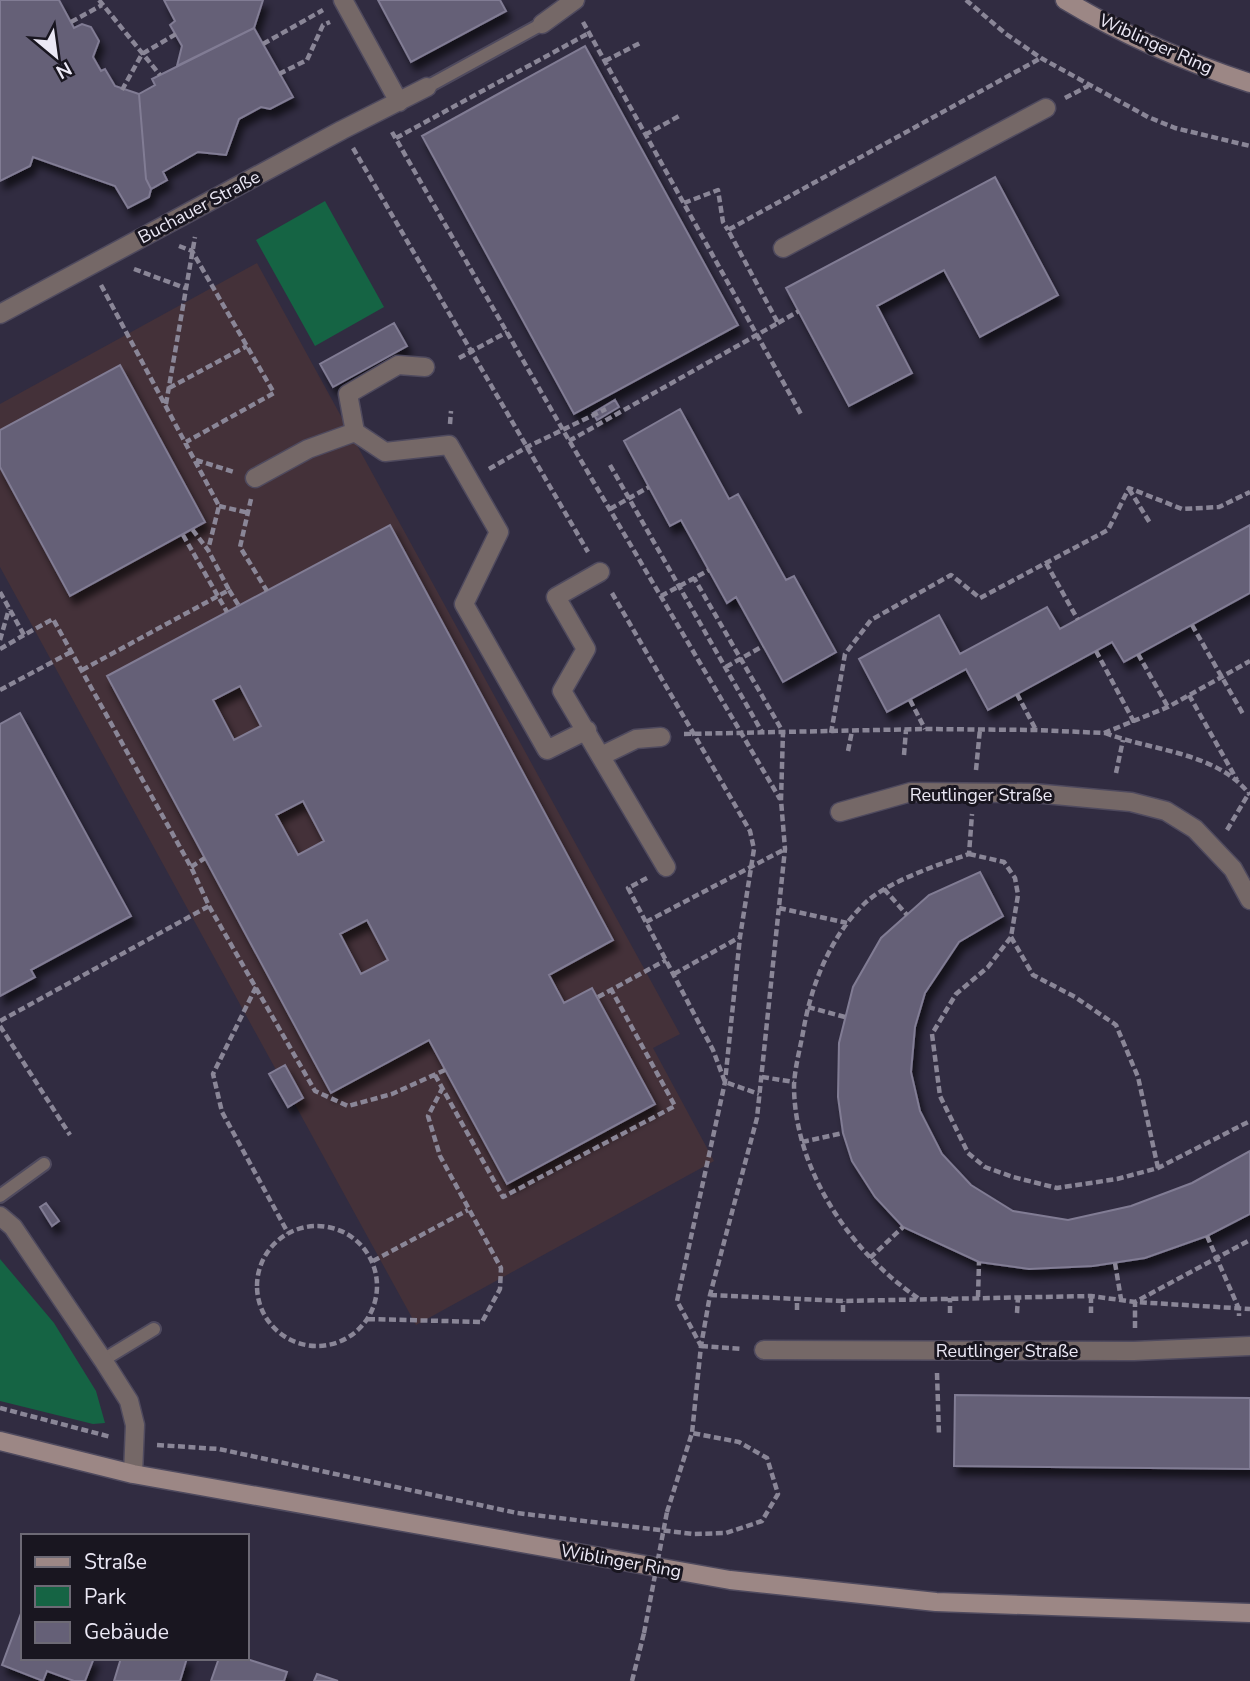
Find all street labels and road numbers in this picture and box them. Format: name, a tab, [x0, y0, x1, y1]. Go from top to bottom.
street label: Wiblinger Ring	[1095, 8, 1217, 80]
street label: Buchauer Straße	[134, 165, 264, 249]
street label: Reutlinger Straße	[910, 783, 1052, 807]
street label: Reutlinger Straße	[936, 1339, 1078, 1363]
street label: Wiblinger Ring	[559, 1539, 683, 1583]

